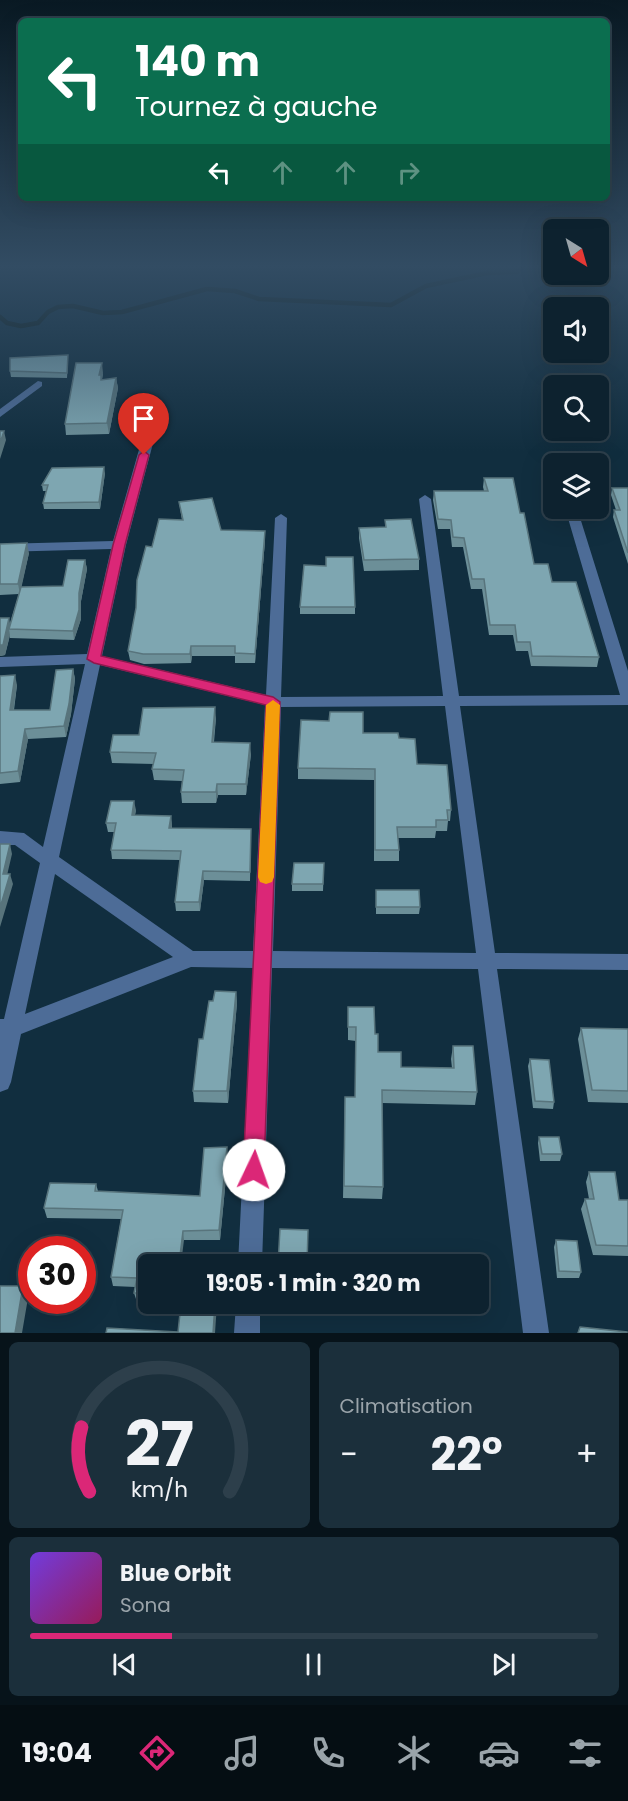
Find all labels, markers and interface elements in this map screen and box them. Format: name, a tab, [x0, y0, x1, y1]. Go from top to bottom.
text: 140 m	[135, 32, 260, 91]
icon: left	[36, 42, 114, 120]
text: Tournez à gauche	[135, 88, 377, 125]
icon: left	[203, 156, 236, 189]
icon: ahead	[266, 156, 299, 189]
icon: ahead	[329, 156, 362, 189]
icon: right	[392, 156, 425, 189]
north arrow	[543, 219, 609, 285]
map controls	[543, 219, 609, 519]
button: sound	[543, 297, 609, 363]
button: search	[543, 375, 609, 441]
pin	[118, 393, 169, 455]
icon: arrive	[127, 402, 160, 435]
button: layers	[543, 453, 609, 519]
position arrow	[222, 1138, 286, 1202]
speed limit sign: 30	[18, 1236, 96, 1314]
text: 19:05 · 1 min · 320 m	[206, 1268, 421, 1299]
text: Climatisation	[340, 1392, 473, 1420]
text: 27	[125, 1400, 194, 1488]
text: 22°	[430, 1423, 503, 1486]
text: −	[340, 1431, 358, 1478]
text: +	[575, 1431, 598, 1478]
text: km/h	[131, 1474, 188, 1505]
text: Blue Orbit	[120, 1558, 231, 1589]
text: Sona	[120, 1591, 171, 1619]
icon: previous	[108, 1648, 141, 1681]
icon: pause	[297, 1648, 330, 1681]
icon: next	[487, 1648, 520, 1681]
icon: directions	[136, 1732, 178, 1774]
icon: music	[221, 1732, 263, 1774]
icon: phone	[307, 1732, 349, 1774]
icon: climate	[393, 1732, 435, 1774]
icon: car	[478, 1732, 520, 1774]
icon: filters	[564, 1732, 606, 1774]
text: 19:04	[22, 1734, 92, 1771]

